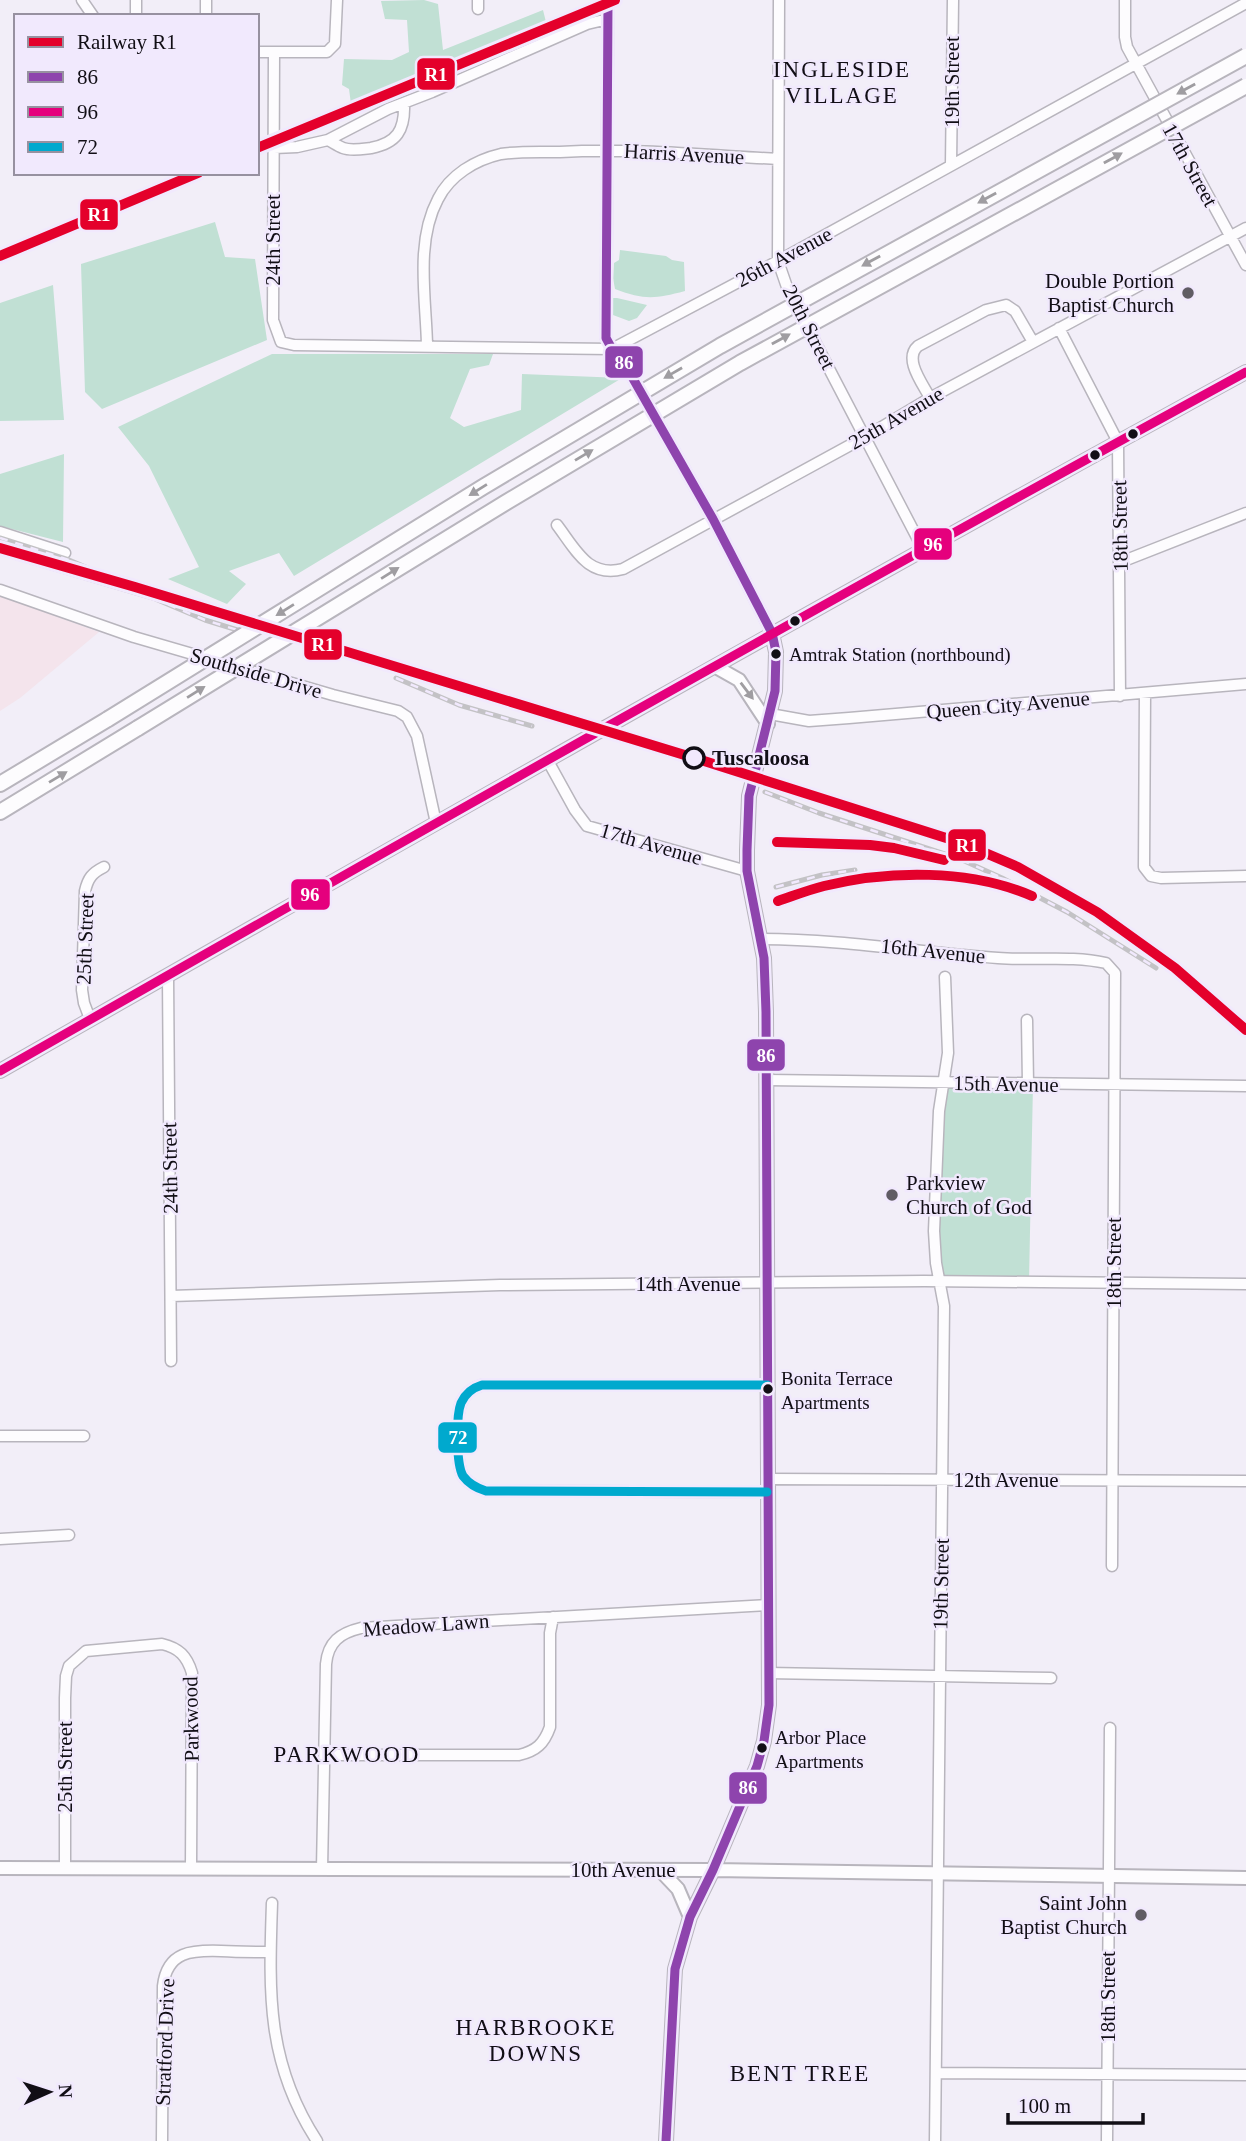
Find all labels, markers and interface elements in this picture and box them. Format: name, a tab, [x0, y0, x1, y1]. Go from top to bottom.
legend	[14, 14, 259, 175]
text: Railway R1	[77, 30, 177, 54]
street label: 19th Street	[940, 36, 964, 128]
line badge: R1	[416, 57, 456, 91]
district label: INGLESIDE VILLAGE	[773, 57, 911, 108]
text: R1	[424, 64, 448, 85]
text: 86	[77, 65, 98, 89]
one-way arrow	[1176, 83, 1196, 94]
text: 96	[77, 100, 98, 124]
street label: 17th Street	[1157, 119, 1223, 211]
text: 72	[77, 135, 98, 159]
street label: Harris Avenue	[623, 139, 745, 169]
one-way arrow	[1103, 152, 1123, 164]
one-way arrow	[977, 192, 996, 204]
street label: 24th Street	[261, 194, 285, 286]
line badge: R1	[79, 198, 119, 231]
text: R1	[87, 204, 111, 225]
street label: 26th Avenue	[732, 222, 836, 292]
one-way arrow	[861, 255, 881, 267]
place label: Double Portion Baptist Church	[1045, 269, 1174, 317]
street label: 20th Street	[778, 281, 841, 373]
marker: Double Portion Baptist Church	[1180, 285, 1196, 301]
one-way arrow	[771, 333, 790, 346]
line badge: 86	[604, 345, 644, 379]
text: 86	[615, 352, 634, 373]
one-way arrow	[664, 367, 683, 380]
street label: 25th Avenue	[844, 381, 948, 455]
unlabelled marker	[1126, 427, 1140, 441]
one-way arrow	[575, 448, 594, 461]
unlabelled marker	[1088, 448, 1102, 462]
street label: 18th Street	[1107, 480, 1133, 572]
one-way arrow	[468, 484, 488, 497]
line badge: 96	[913, 527, 953, 561]
text: 96	[924, 534, 943, 555]
one-way arrow	[380, 566, 400, 579]
one-way arrow	[275, 603, 294, 616]
unlabelled marker	[788, 614, 802, 628]
line badge: R1	[303, 628, 343, 661]
text: R1	[311, 634, 335, 655]
street label: Southside Drive	[187, 643, 325, 703]
place label: Amtrak Station (northbound)	[789, 644, 1011, 666]
marker: Amtrak Station (northbound)	[769, 647, 783, 661]
one-way arrow	[739, 681, 754, 699]
one-way arrow	[187, 686, 206, 699]
street label: Queen City Avenue	[925, 686, 1091, 724]
place label: Tuscaloosa	[712, 746, 810, 770]
marker: Tuscaloosa	[683, 747, 705, 769]
one-way arrow	[49, 770, 68, 783]
street label: 17th Avenue	[597, 818, 705, 870]
line badge: R1	[947, 828, 987, 862]
text: R1	[955, 835, 979, 856]
line badge: 96	[290, 878, 331, 911]
text: 96	[301, 884, 320, 905]
street label: 25th Street	[71, 893, 99, 985]
street label: 16th Avenue	[879, 934, 987, 968]
line badge: 86	[746, 1038, 786, 1072]
text: 86	[757, 1045, 776, 1066]
street label: 15th Avenue	[953, 1071, 1059, 1097]
street label: 24th Street	[157, 1122, 183, 1214]
place label: Parkview Church of God	[906, 1171, 1032, 1219]
marker: Parkview Church of God	[884, 1187, 900, 1203]
street label: 18th Street	[1102, 1217, 1126, 1309]
street label: 14th Avenue	[635, 1272, 741, 1296]
place label: Bonita Terrace Apartments	[781, 1368, 893, 1413]
marker: Bonita Terrace Apartments	[761, 1382, 775, 1396]
line badge: 72	[437, 1421, 478, 1454]
text: 72	[449, 1427, 468, 1448]
street label: 12th Avenue	[953, 1468, 1059, 1492]
street label: 19th Street	[928, 1538, 954, 1630]
street label: Meadow Lawn	[362, 1609, 490, 1641]
street label: Parkwood	[178, 1676, 204, 1762]
street label: 25th Street	[53, 1721, 77, 1813]
place label: Arbor Place Apartments	[775, 1727, 866, 1772]
marker: Arbor Place Apartments	[755, 1741, 769, 1755]
district label: PARKWOOD	[274, 1742, 420, 1767]
line badge: 86	[728, 1771, 768, 1805]
text: 86	[739, 1777, 758, 1798]
street label: 10th Avenue	[570, 1858, 676, 1882]
place label: Saint John Baptist Church	[1000, 1891, 1127, 1939]
marker: Saint John Baptist Church	[1133, 1907, 1149, 1923]
street label: 18th Street	[1096, 1951, 1120, 2043]
street label: Stratford Drive	[151, 1978, 179, 2106]
district label: HARBROOKE DOWNS	[455, 2015, 617, 2066]
north arrow	[14, 2057, 84, 2127]
district label: BENT TREE	[730, 2061, 870, 2086]
scale bar	[1008, 2082, 1143, 2126]
text: N	[55, 2084, 76, 2099]
text: 100 m	[1018, 2094, 1071, 2118]

